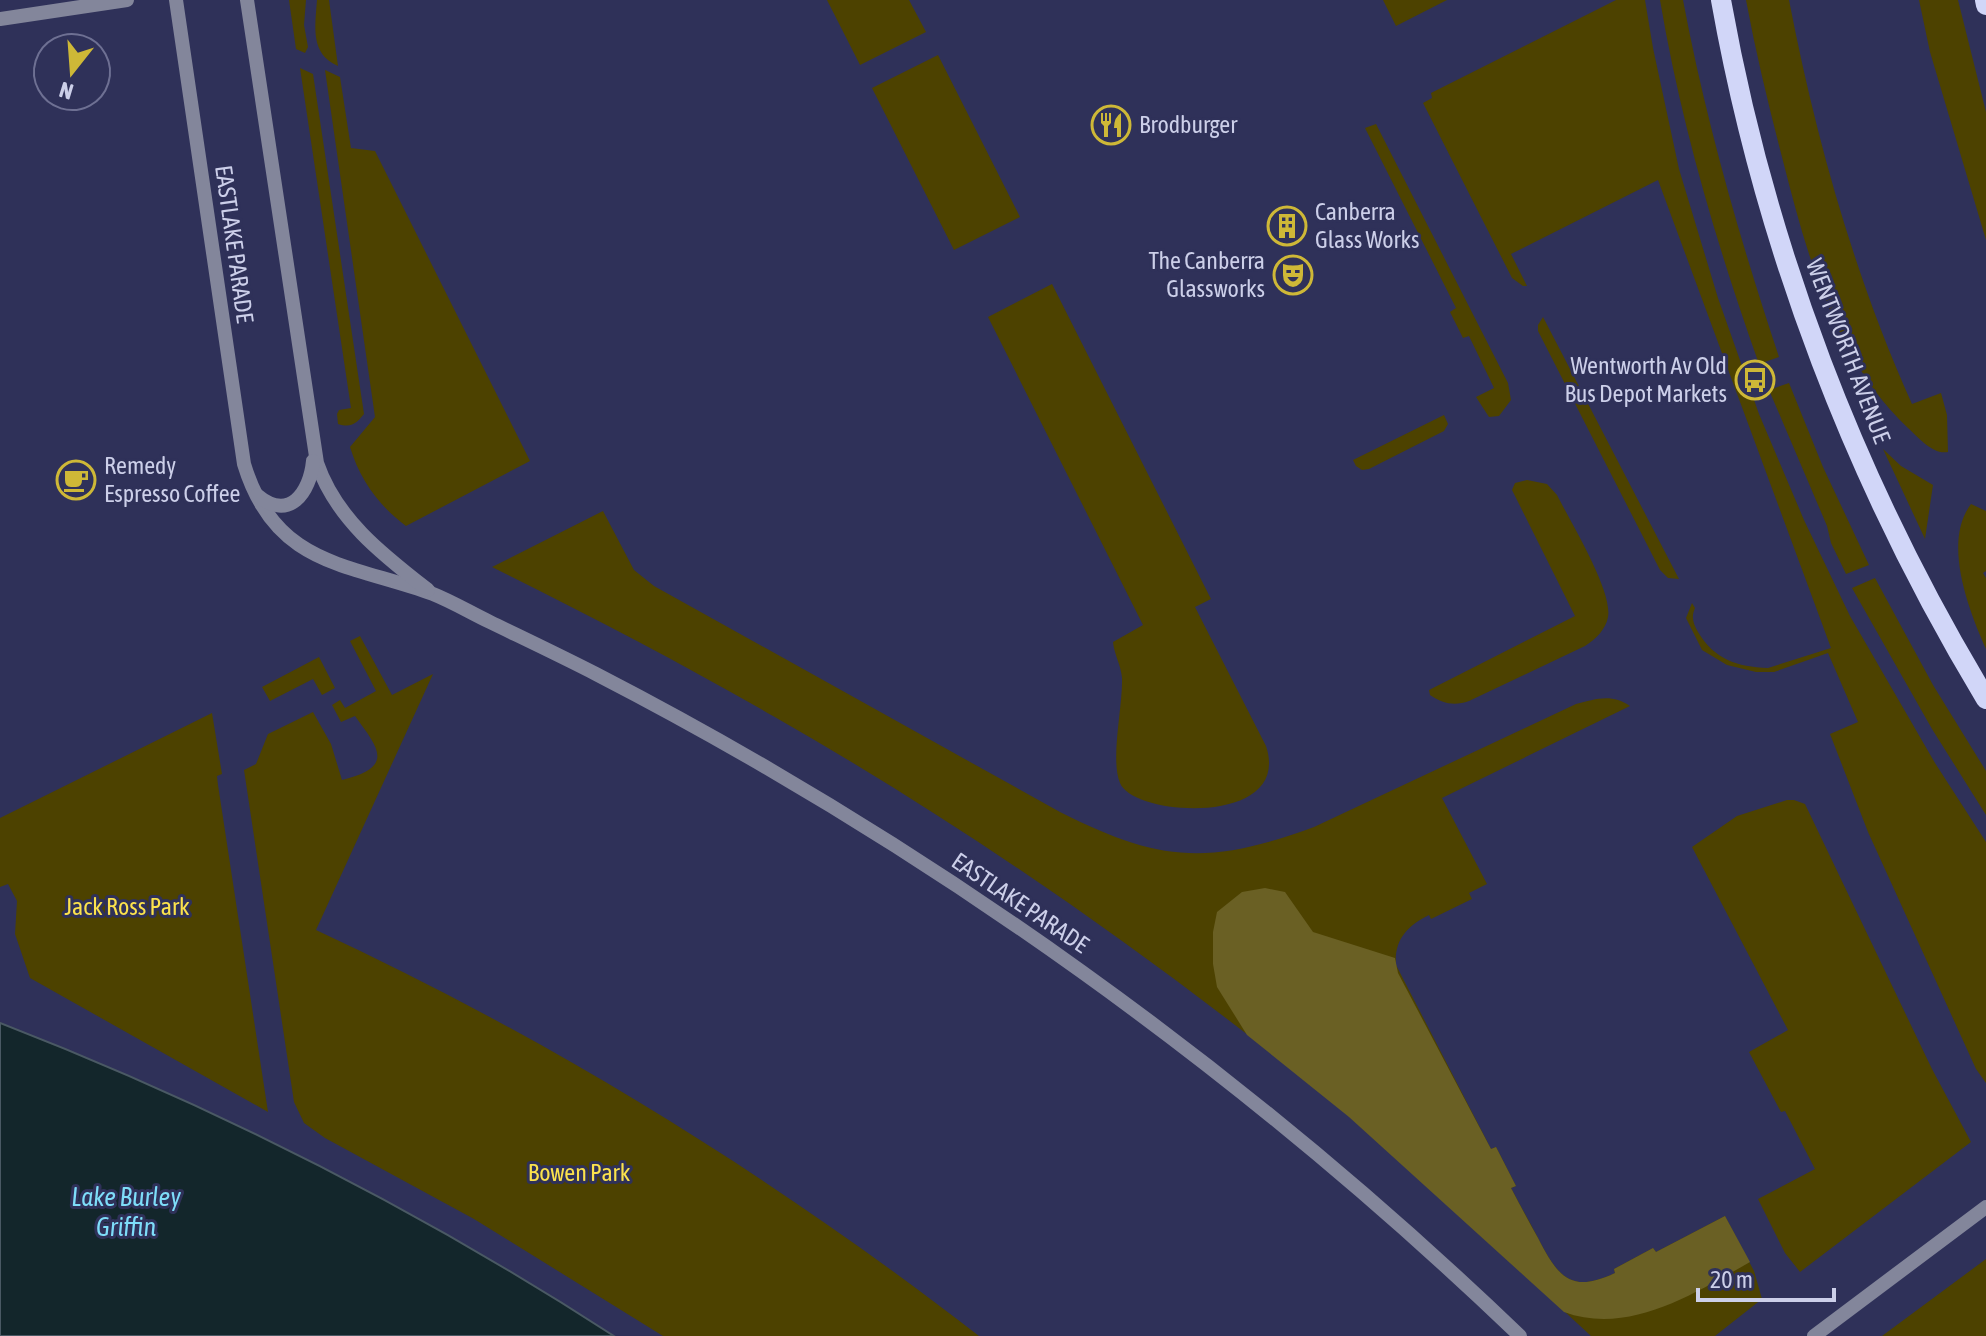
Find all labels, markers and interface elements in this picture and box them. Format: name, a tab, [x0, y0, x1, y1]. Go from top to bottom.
north arrow	[32, 32, 112, 112]
text: N	[56, 77, 76, 105]
restaurant icon: Brodburger	[1090, 104, 1132, 146]
place label: Brodburger	[1139, 111, 1238, 138]
street label: EASTLAKE PARADE	[210, 163, 259, 324]
place label: Canberra Glass Works	[1315, 198, 1420, 253]
building icon: Canberra Glass Works	[1266, 205, 1308, 247]
place label: The Canberra Glassworks	[1148, 247, 1265, 302]
theatre icon: The Canberra Glassworks	[1272, 254, 1314, 296]
street label: WENTWORTH AVENUE	[1801, 255, 1896, 447]
place label: Wentworth Av Old Bus Depot Markets	[1564, 352, 1727, 407]
bus stop icon: Wentworth Av Old Bus Depot Markets	[1734, 359, 1776, 401]
place label: Remedy Espresso Coffee	[104, 452, 240, 507]
cafe icon: Remedy Espresso Coffee	[55, 459, 97, 501]
street label: EASTLAKE PARADE	[947, 847, 1094, 958]
park label: Jack Ross Park	[64, 893, 190, 920]
park label: Bowen Park	[528, 1159, 631, 1186]
water label: Lake Burley Griffin	[71, 1182, 181, 1242]
scale bar	[1698, 1252, 1834, 1302]
text: 20 m	[1710, 1266, 1753, 1293]

